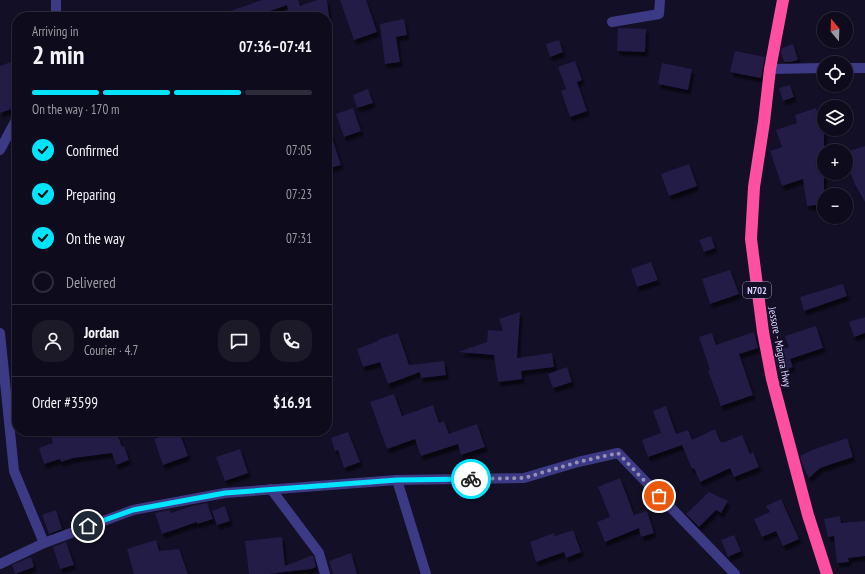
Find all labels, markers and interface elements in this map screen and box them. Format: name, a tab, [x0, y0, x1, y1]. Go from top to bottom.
north arrow	[817, 12, 853, 48]
map controls	[817, 12, 853, 224]
text: Arriving in	[32, 23, 79, 40]
text: 07:36–07:41	[239, 37, 312, 56]
text: 2 min	[32, 38, 85, 71]
button: locate	[817, 56, 853, 92]
button: layers	[817, 100, 853, 136]
text: On the way · 170 m	[32, 101, 119, 118]
icon: check	[32, 139, 54, 161]
text: Confirmed	[66, 141, 119, 160]
text: 07:05	[286, 142, 312, 159]
button: +	[817, 144, 853, 180]
icon: check	[32, 183, 54, 205]
text: Preparing	[66, 185, 116, 204]
text: 07:23	[286, 186, 312, 203]
button: −	[817, 188, 853, 224]
icon: check	[32, 227, 54, 249]
text: On the way	[66, 229, 125, 248]
text: 07:31	[286, 230, 312, 247]
text: Delivered	[66, 273, 116, 292]
road number: N702	[743, 282, 771, 298]
street label: Jessore - Magura Hwy	[765, 305, 795, 389]
button: person	[32, 320, 74, 362]
button: chat	[218, 320, 260, 362]
button: phone	[270, 320, 312, 362]
text: Jordan	[84, 323, 119, 342]
text: Courier · 4.7	[84, 342, 138, 359]
text: Order #3599	[32, 393, 98, 412]
text: $16.91	[273, 393, 312, 412]
courier	[451, 459, 491, 499]
icon: bike	[460, 468, 482, 490]
pin	[642, 479, 676, 513]
icon: bag	[648, 485, 670, 507]
pin	[71, 509, 105, 543]
icon: home	[77, 515, 99, 537]

